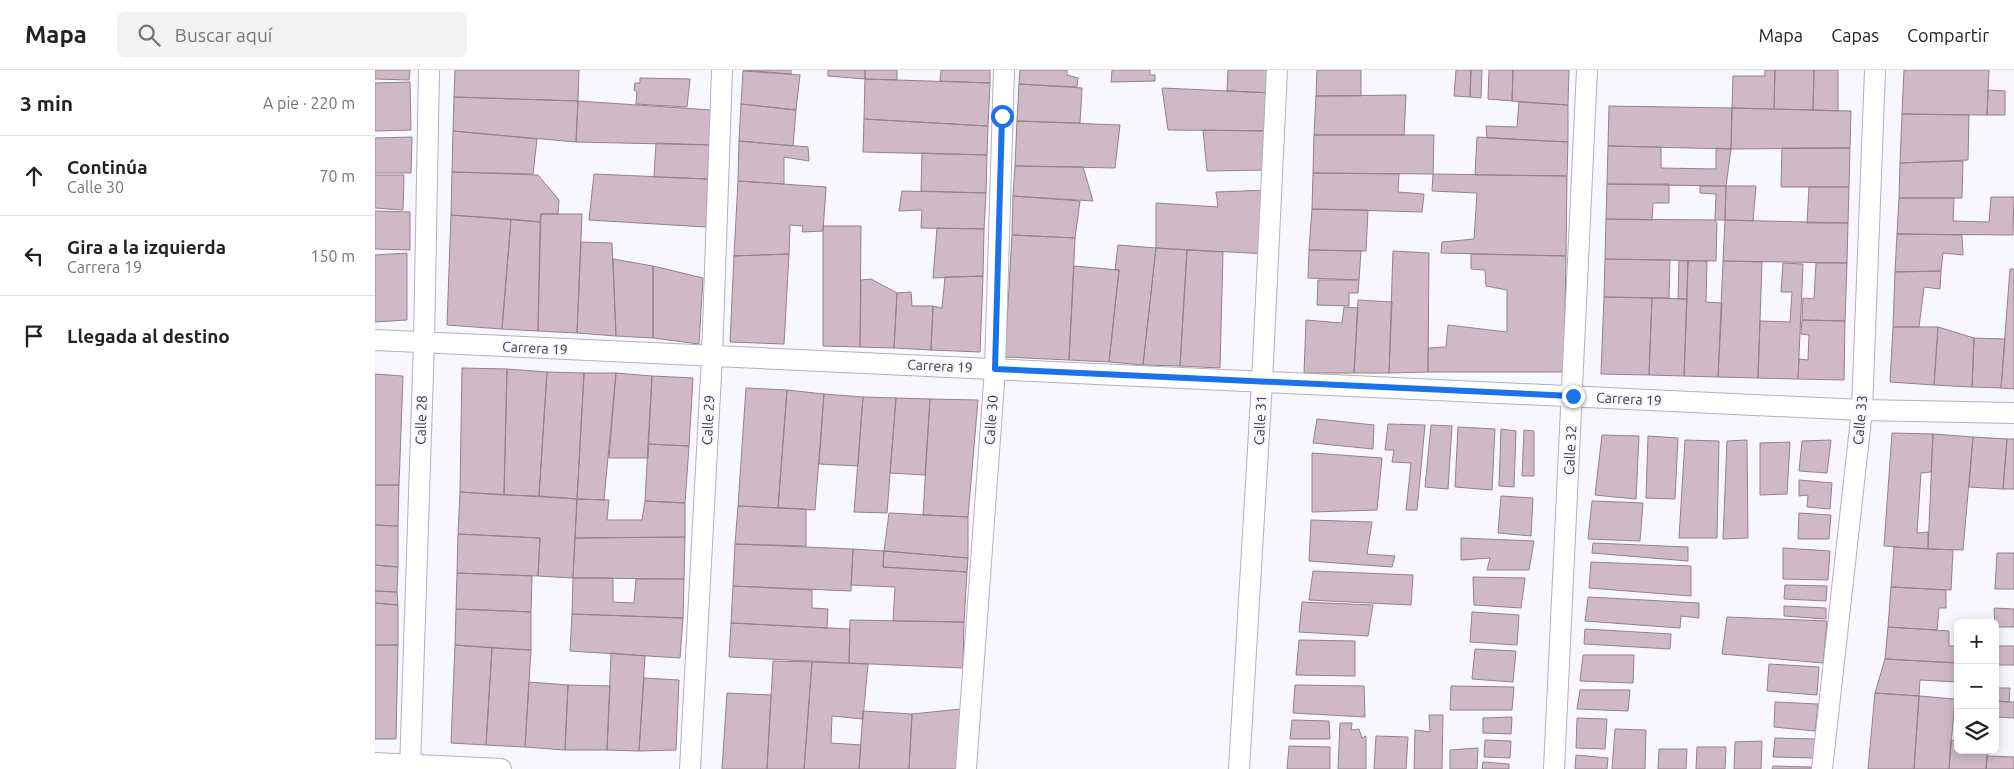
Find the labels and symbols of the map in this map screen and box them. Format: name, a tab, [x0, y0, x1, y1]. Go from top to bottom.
route start	[991, 105, 1014, 128]
street label: Carrera 19	[502, 338, 568, 358]
street label: Carrera 19	[907, 356, 973, 376]
route end	[1562, 385, 1585, 408]
street label: Carrera 19	[1596, 389, 1662, 409]
street label: Calle 30	[981, 394, 1001, 445]
street label: Calle 33	[1850, 394, 1870, 446]
street label: Calle 28	[412, 395, 430, 445]
street label: Calle 29	[699, 395, 717, 445]
street label: Calle 31	[1251, 395, 1269, 445]
street label: Calle 32	[1561, 425, 1579, 475]

